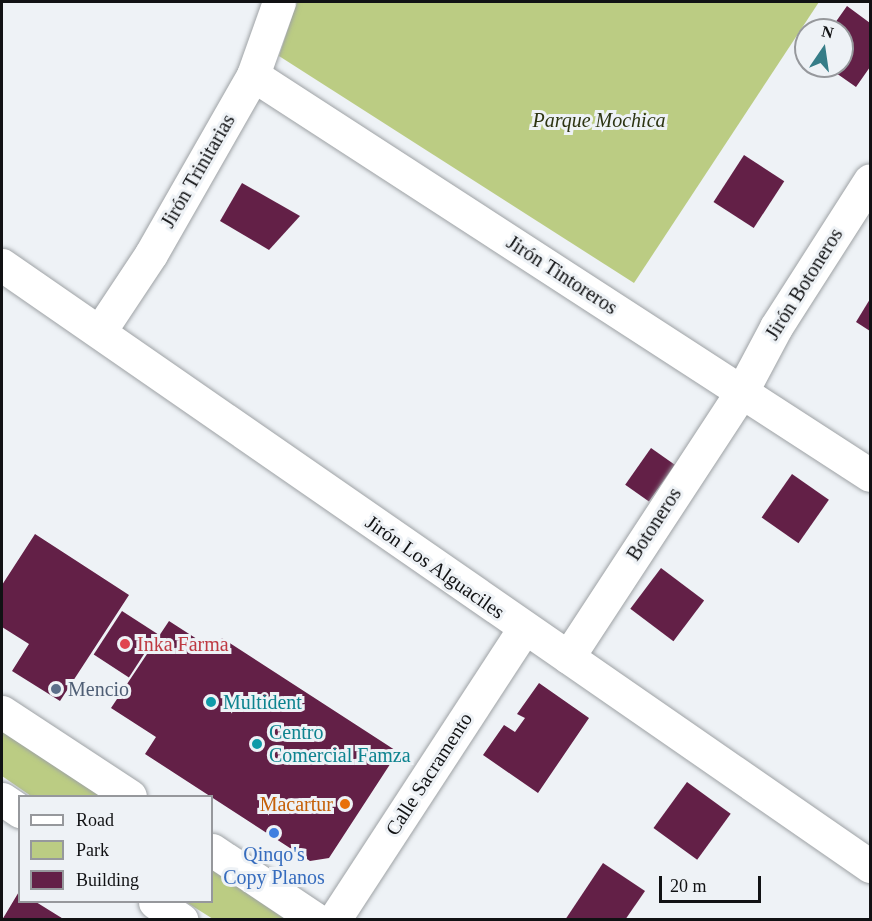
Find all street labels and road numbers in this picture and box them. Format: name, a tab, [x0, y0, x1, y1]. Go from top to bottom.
street label: Jirón Trinitarias	[156, 110, 240, 232]
street label: Jirón Botoneros	[760, 224, 848, 344]
street label: Jirón Tintoreros	[502, 230, 622, 320]
street label: Botoneros	[622, 483, 686, 565]
street label: Jirón Los Alguaciles	[360, 510, 510, 624]
street label: Calle Sacramento	[380, 708, 478, 840]

